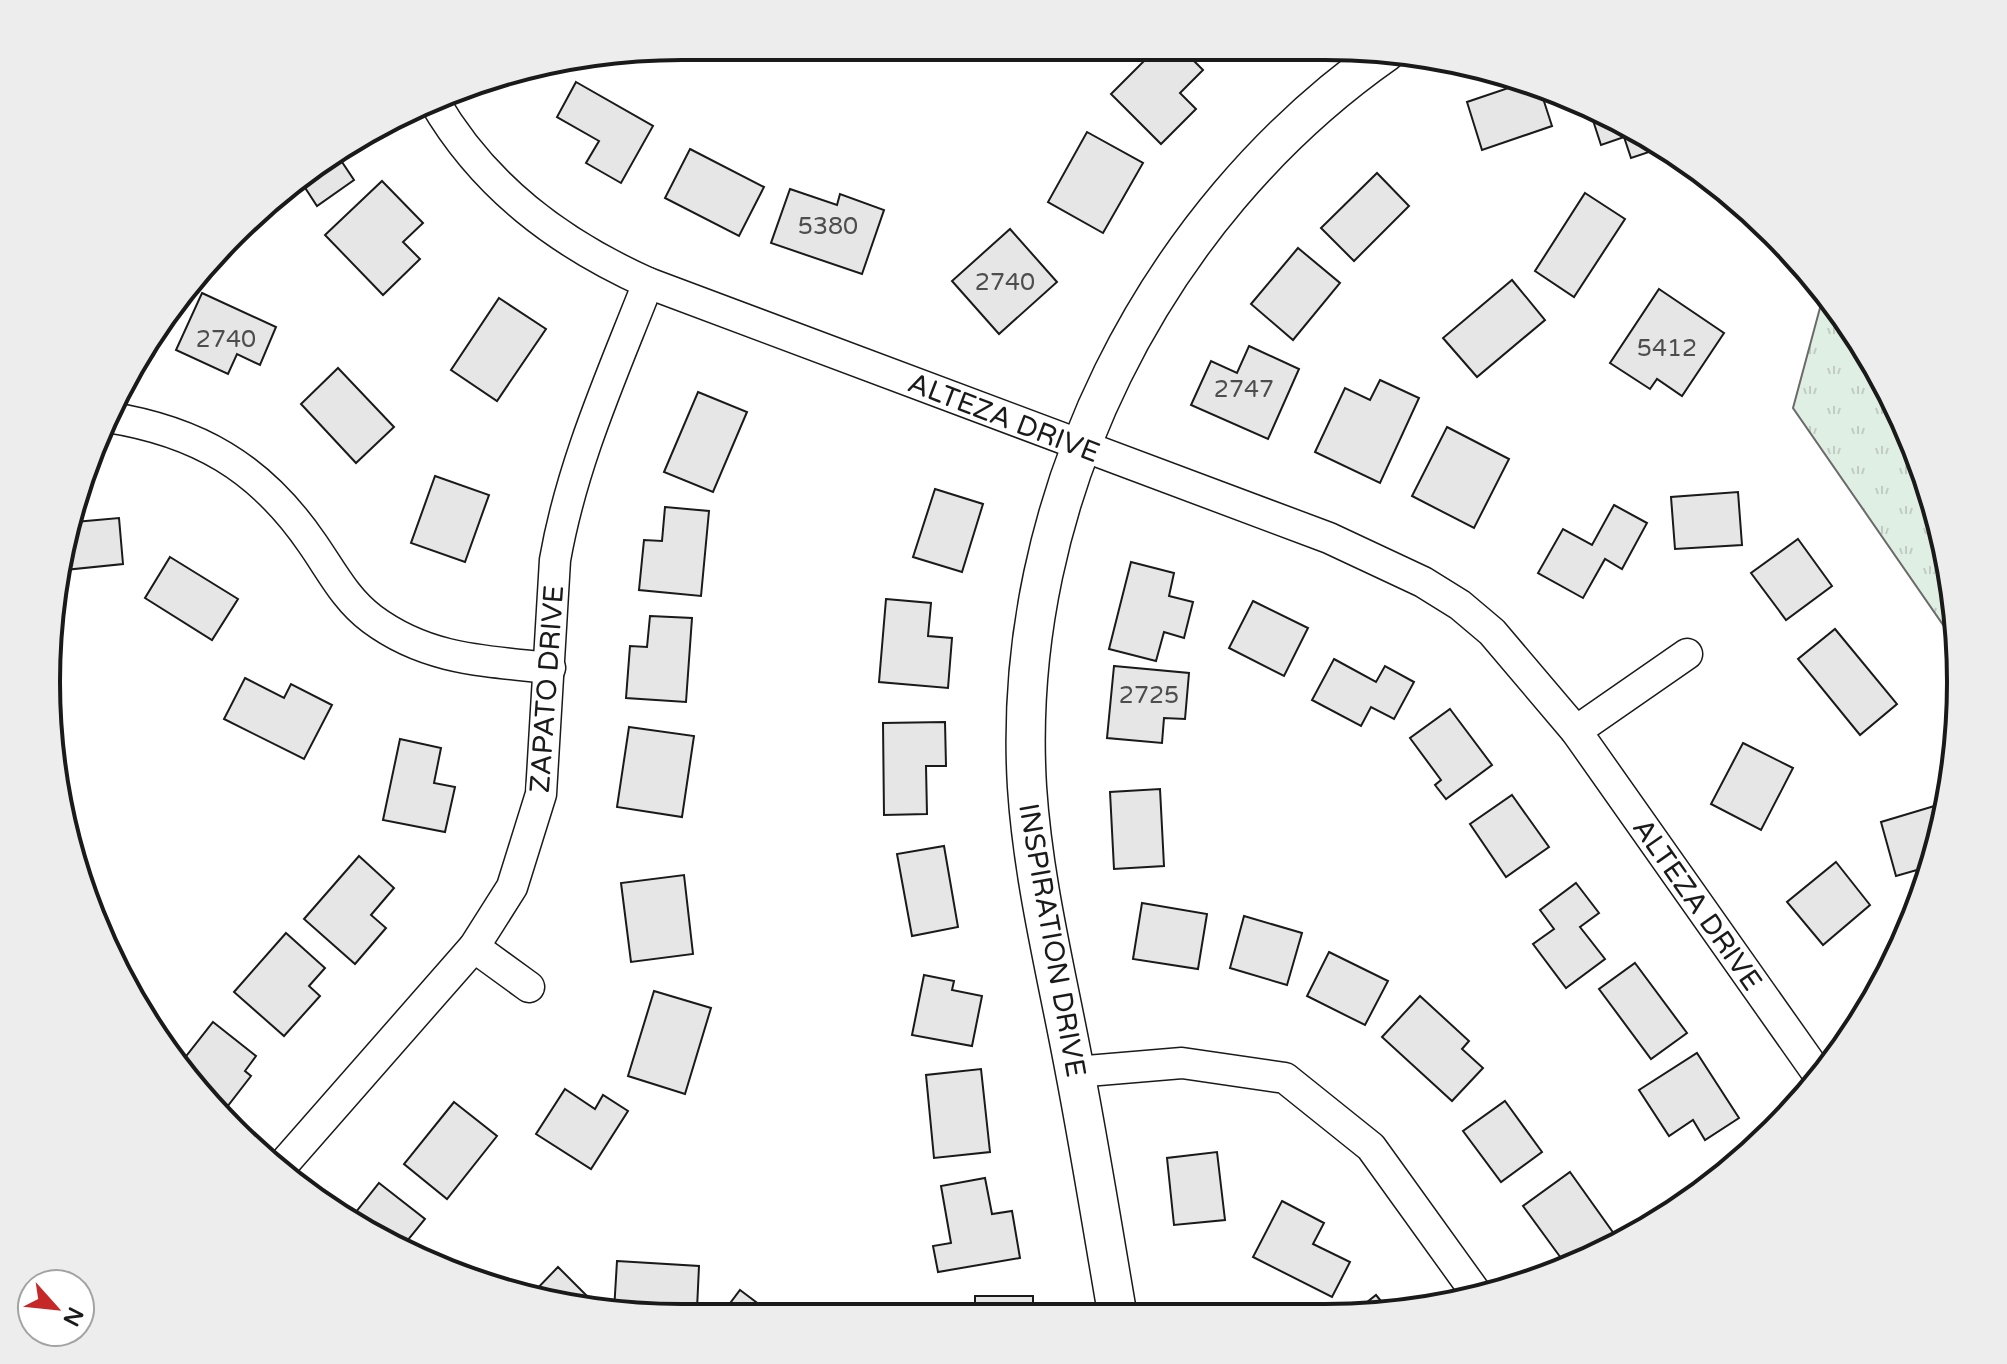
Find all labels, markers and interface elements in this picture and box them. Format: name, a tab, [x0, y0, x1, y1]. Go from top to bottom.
house number: 5380	[798, 212, 858, 241]
house number: 2740	[975, 268, 1035, 297]
house number: 2740	[196, 325, 256, 354]
house number: 5412	[1637, 334, 1697, 363]
street label: ALTEZA DRIVE	[903, 366, 1104, 470]
house number: 2747	[1214, 375, 1274, 404]
street label: ZAPATO DRIVE	[523, 584, 571, 794]
house number: 2725	[1119, 681, 1179, 710]
street label: INSPIRATION DRIVE	[1011, 801, 1093, 1080]
street label: ALTEZA DRIVE	[1625, 812, 1769, 997]
north arrow	[16, 1268, 96, 1348]
text: N	[57, 1303, 89, 1330]

